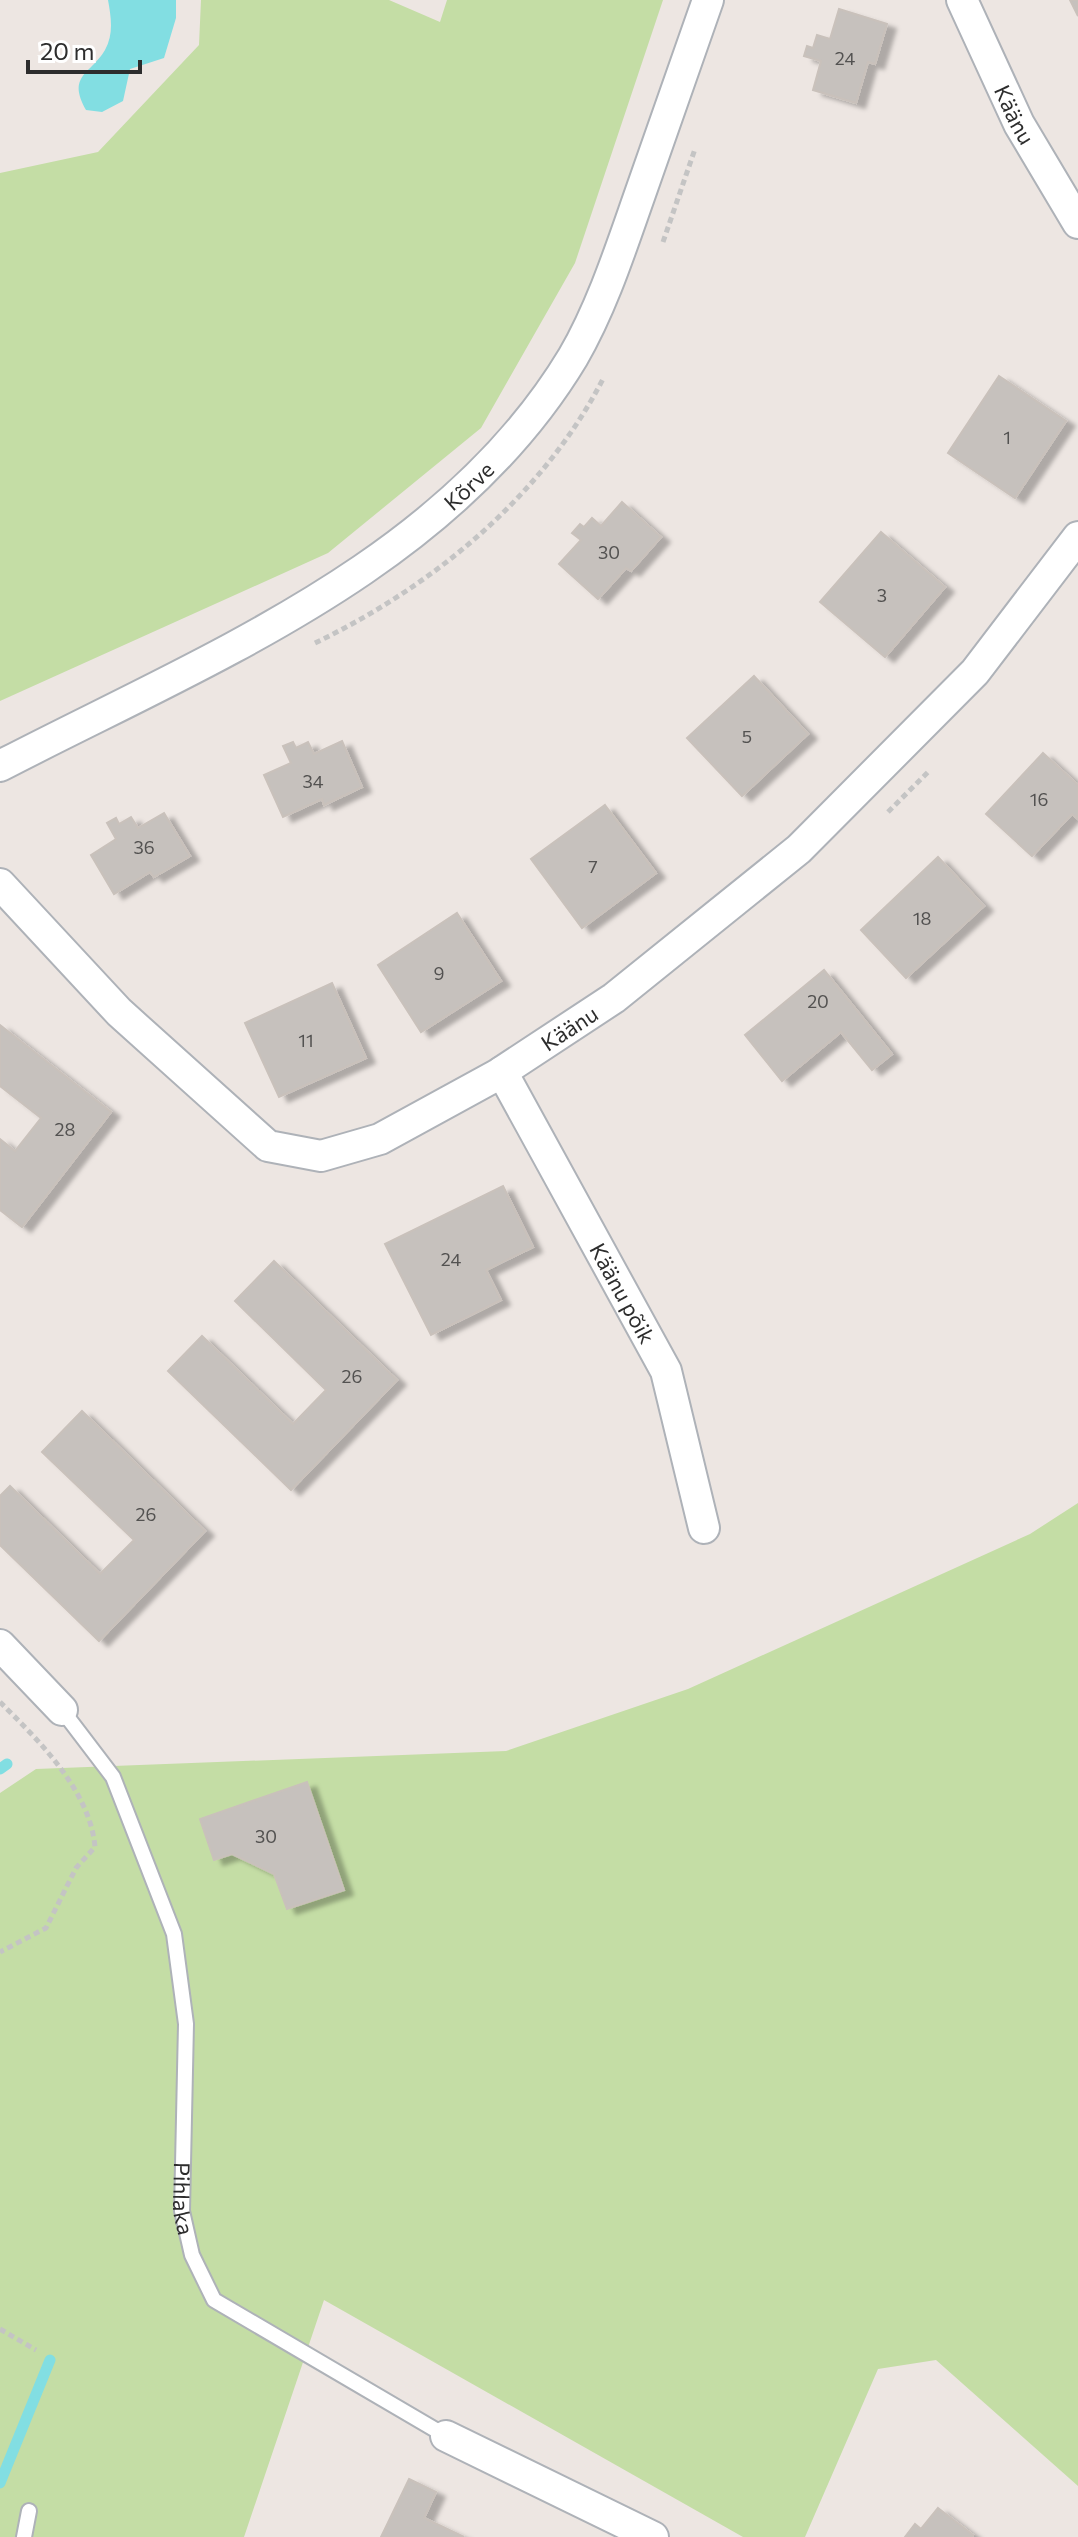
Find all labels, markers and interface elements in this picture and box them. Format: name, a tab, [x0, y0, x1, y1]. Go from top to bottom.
scale bar	[28, 24, 140, 74]
text: 20 m	[40, 36, 94, 65]
house number: 24	[835, 47, 855, 69]
street label: Käänu	[989, 80, 1041, 149]
house number: 1	[1003, 426, 1011, 448]
street label: Kõrve	[438, 456, 499, 515]
house number: 30	[598, 541, 620, 563]
house number: 3	[877, 584, 887, 606]
house number: 5	[742, 725, 752, 747]
house number: 34	[302, 770, 324, 792]
house number: 16	[1030, 788, 1048, 810]
house number: 36	[133, 836, 155, 858]
house number: 7	[588, 855, 598, 877]
house number: 18	[913, 907, 931, 929]
house number: 9	[434, 962, 444, 984]
house number: 20	[807, 990, 829, 1012]
street label: Käänu	[535, 999, 602, 1056]
house number: 11	[298, 1029, 314, 1051]
house number: 28	[55, 1118, 76, 1140]
street label: Käänu põik	[585, 1238, 662, 1348]
house number: 24	[441, 1248, 461, 1270]
house number: 26	[342, 1365, 362, 1387]
house number: 26	[136, 1503, 156, 1525]
house number: 30	[255, 1825, 277, 1847]
street label: Pihlaka	[168, 2162, 200, 2237]

